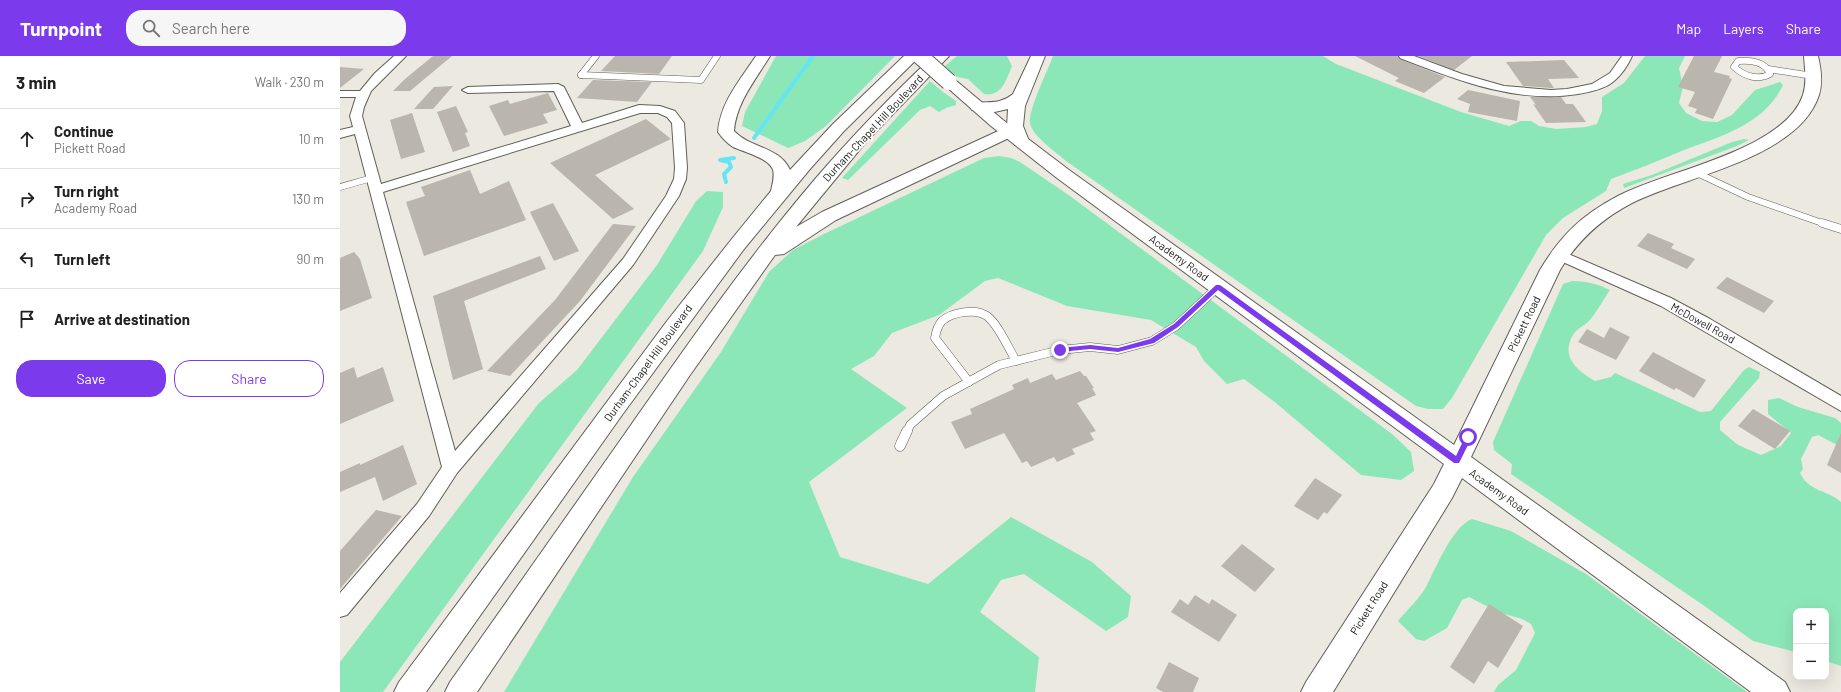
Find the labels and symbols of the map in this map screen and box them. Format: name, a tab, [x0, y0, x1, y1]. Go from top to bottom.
street label: Durham-Chapel Hill Boulevard	[820, 72, 926, 184]
street label: Academy Road	[1147, 232, 1212, 284]
street label: Pickett Road	[1504, 294, 1543, 354]
street label: McDowell Road	[1669, 300, 1738, 346]
street label: Durham-Chapel Hill Boulevard	[601, 302, 694, 424]
route end	[1051, 341, 1069, 359]
route start	[1459, 428, 1477, 446]
street label: Academy Road	[1467, 466, 1532, 518]
street label: Pickett Road	[1347, 579, 1390, 637]

